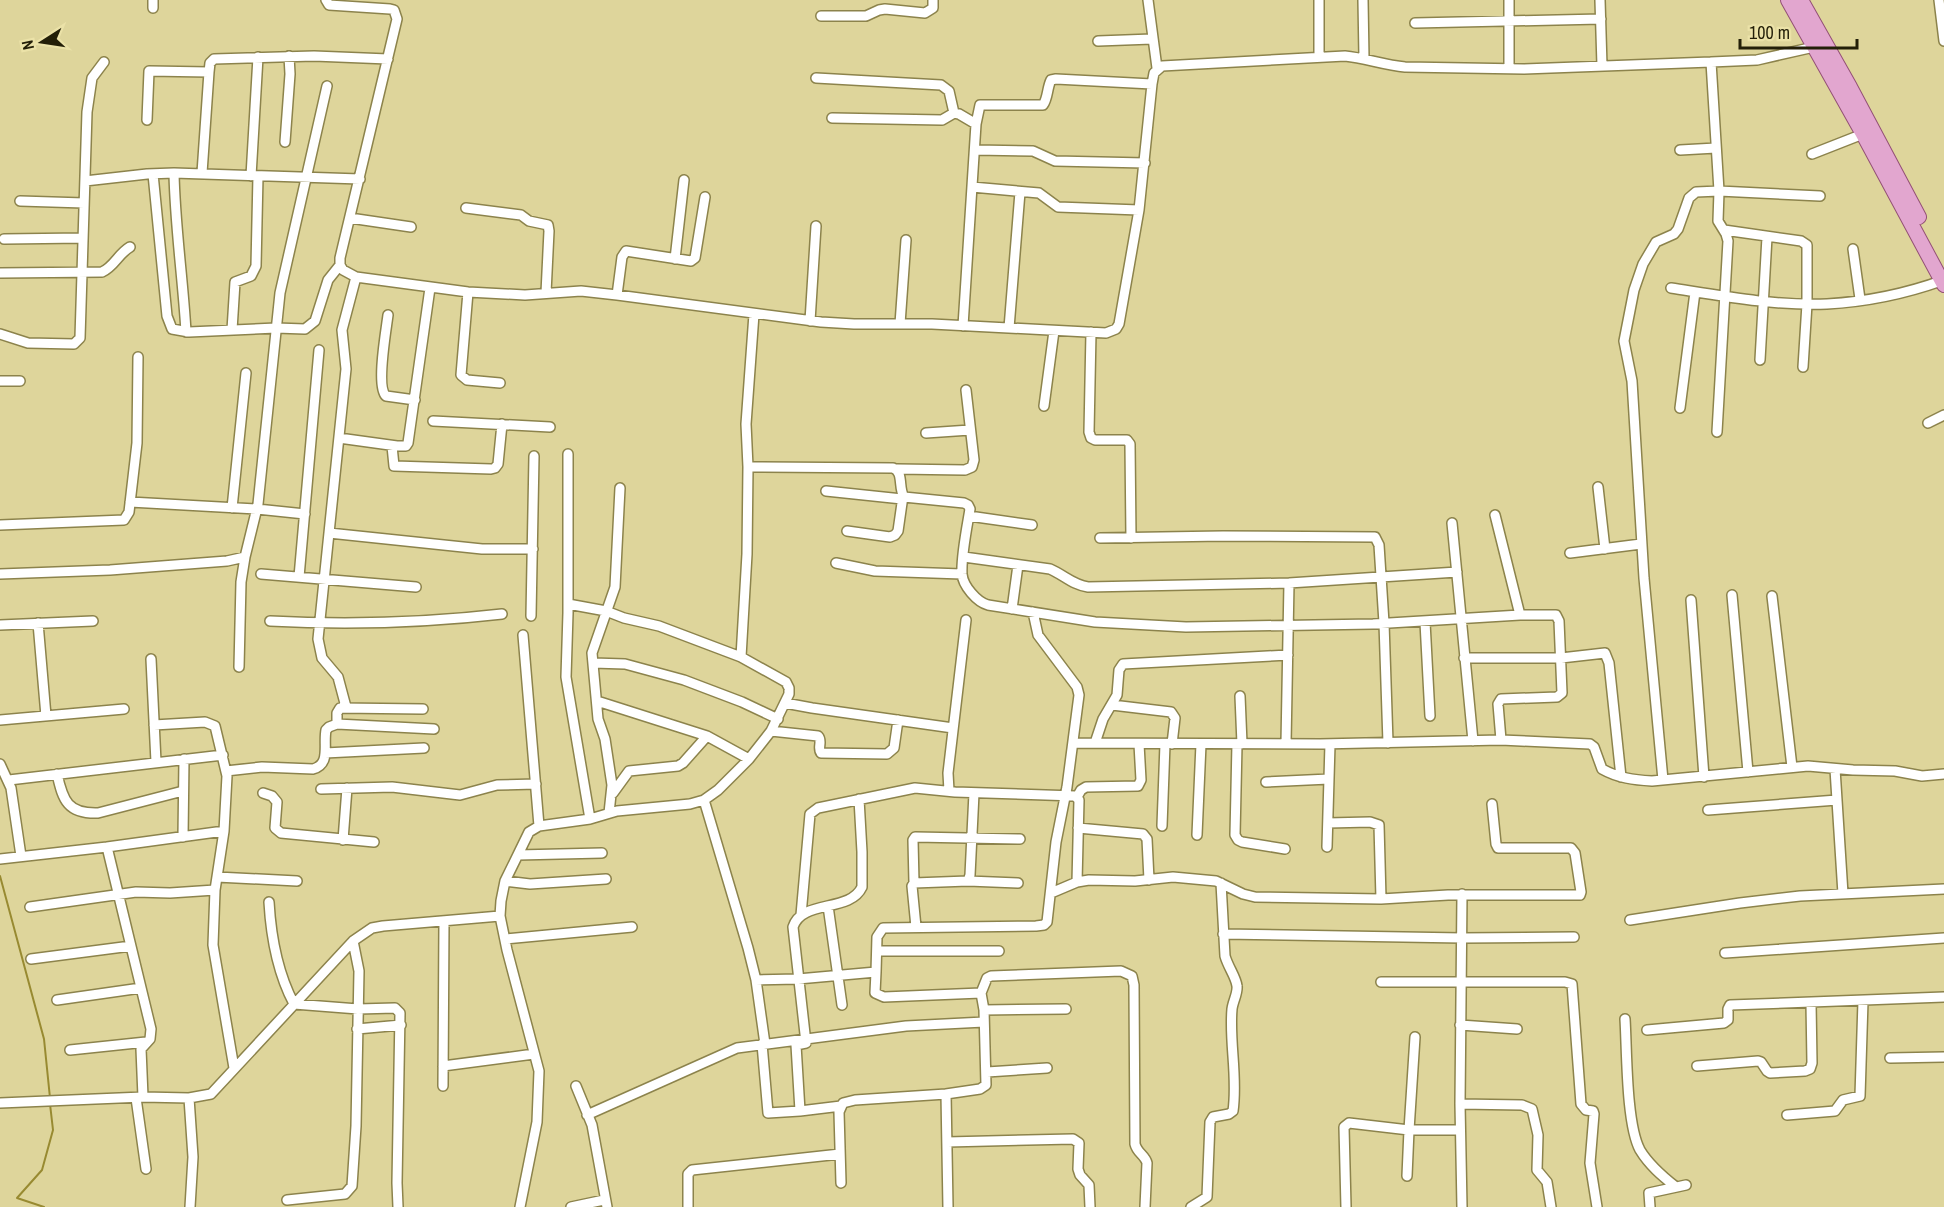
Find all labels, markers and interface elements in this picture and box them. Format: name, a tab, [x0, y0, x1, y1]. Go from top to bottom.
north arrow	[12, 12, 72, 72]
scale bar	[1740, 12, 1857, 50]
text: 100 m	[1749, 20, 1790, 45]
text: N	[16, 38, 39, 52]

